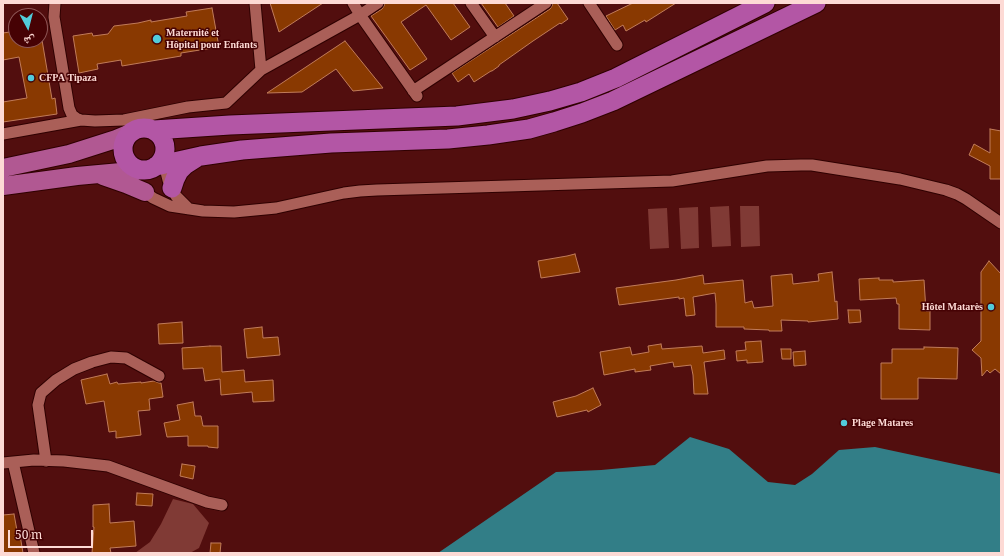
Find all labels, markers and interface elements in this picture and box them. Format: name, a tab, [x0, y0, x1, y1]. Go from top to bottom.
north arrow	[8, 8, 48, 48]
place label: Maternité et Hôpital pour Enfants	[166, 27, 272, 50]
text: ش	[22, 29, 36, 50]
marker: Maternité et Hôpital pour Enfants	[151, 33, 163, 45]
place label: CFPA Tipaza	[39, 72, 101, 84]
marker: CFPA Tipaza	[26, 73, 36, 83]
place label: Hôtel Matarès	[912, 301, 983, 313]
marker: Hôtel Matarès	[986, 302, 996, 312]
place label: Plage Matares	[852, 417, 923, 429]
marker: Plage Matares	[839, 418, 849, 428]
scale bar	[10, 522, 95, 548]
text: 50 m	[15, 526, 42, 547]

